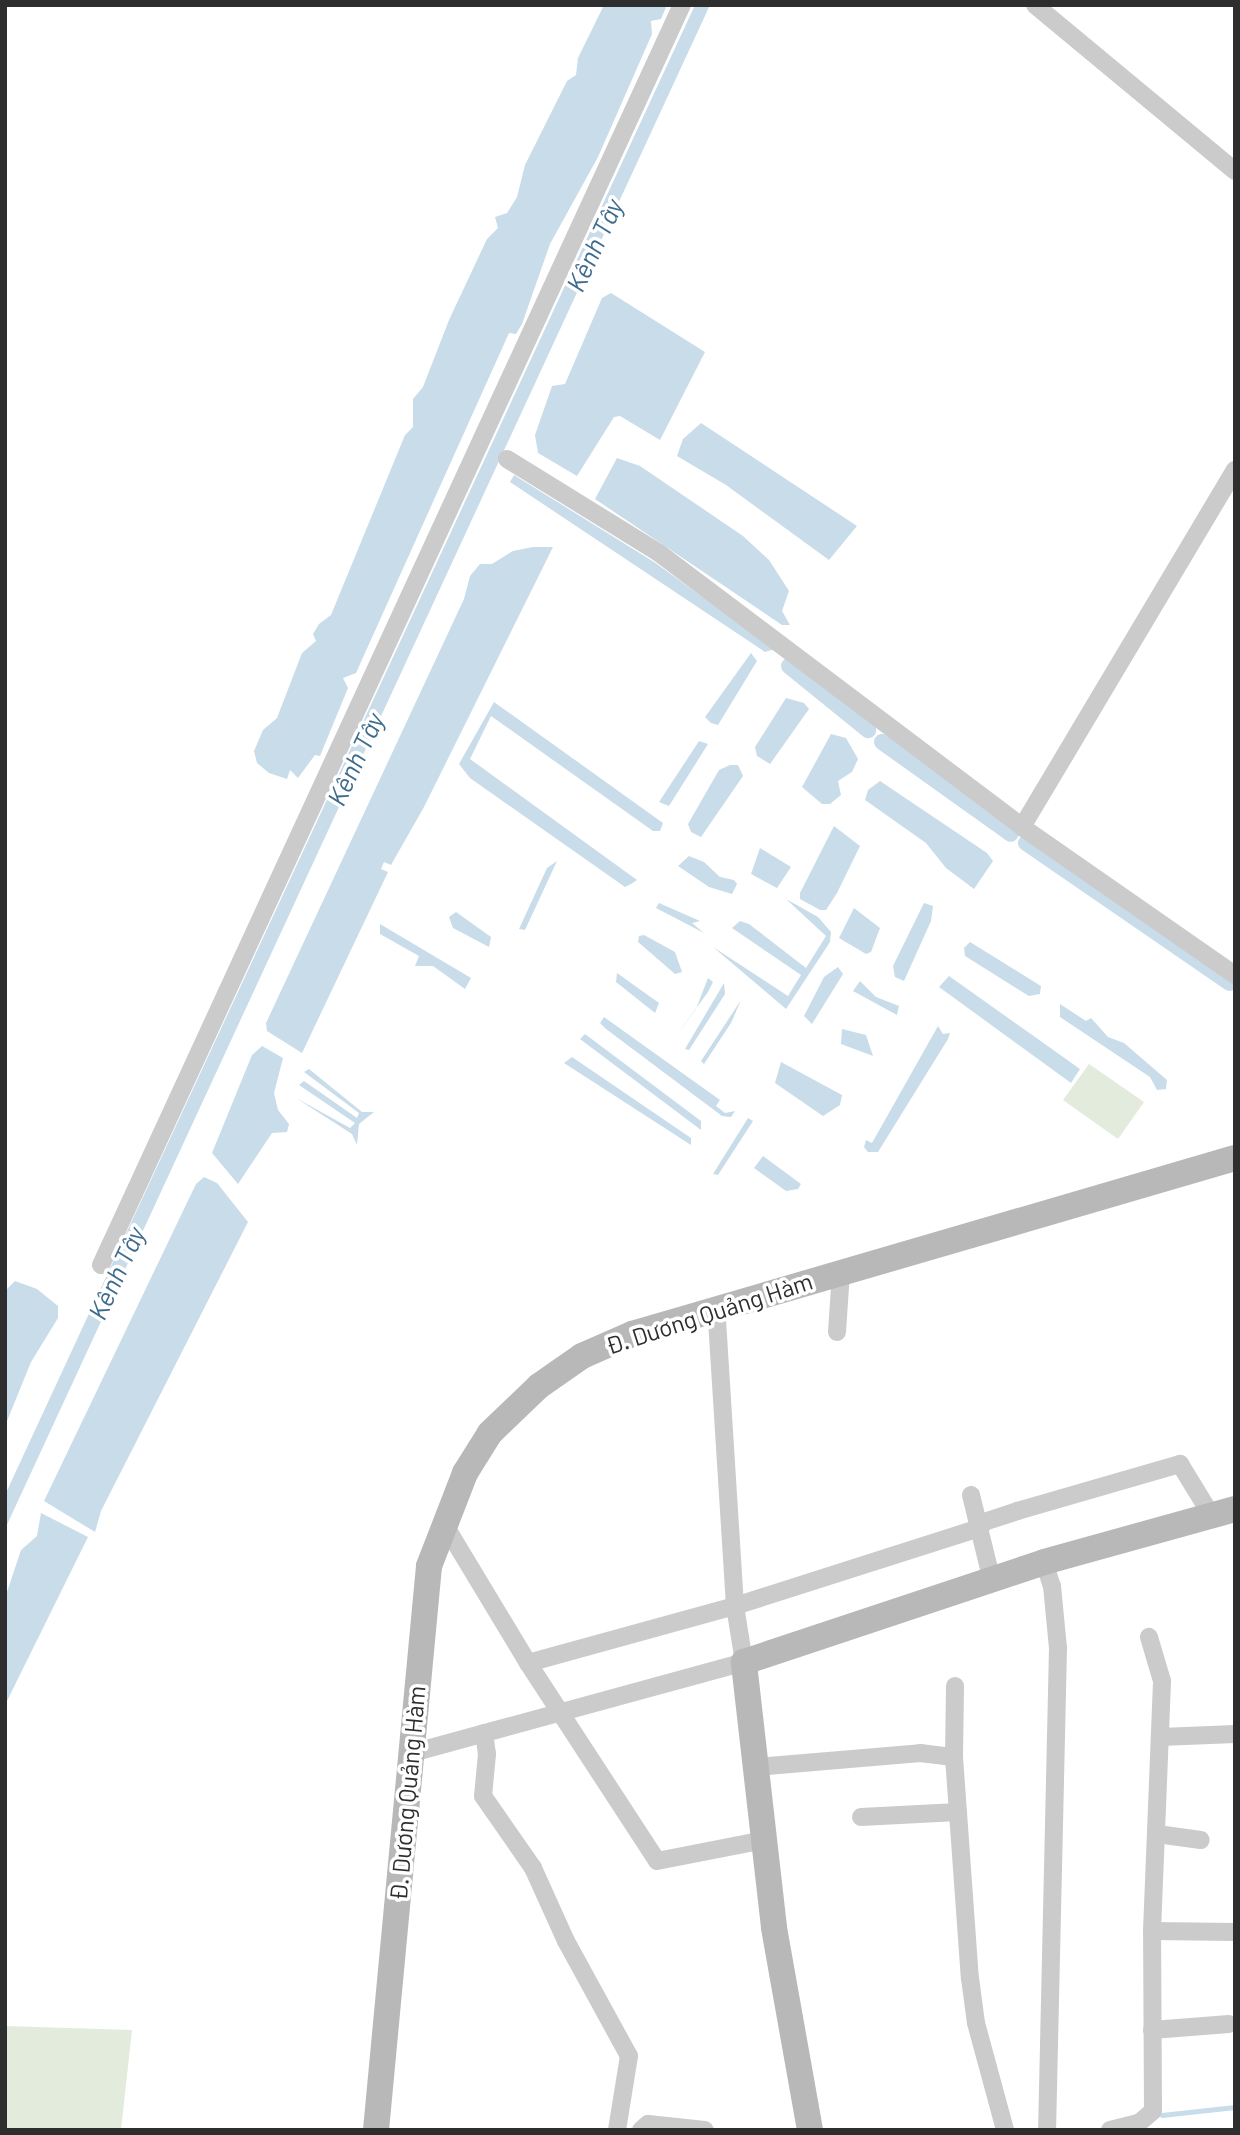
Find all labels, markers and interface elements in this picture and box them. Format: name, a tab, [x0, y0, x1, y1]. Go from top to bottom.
water label: Kênh Tây	[559, 194, 629, 296]
water label: Kênh Tây	[320, 708, 390, 810]
water label: Kênh Tây	[81, 1222, 151, 1324]
street label: Đ. Dương Quảng Hàm	[602, 1266, 816, 1360]
street label: Đ. Dương Quảng Hàm	[383, 1684, 431, 1902]

